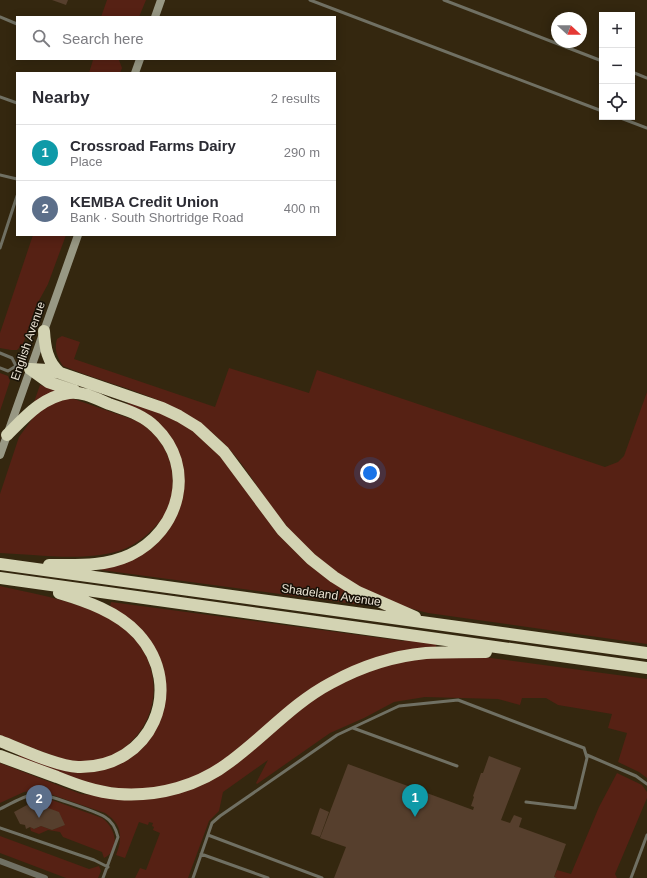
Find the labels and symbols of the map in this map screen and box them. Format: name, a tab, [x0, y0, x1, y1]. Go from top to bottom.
north arrow	[551, 12, 587, 48]
street label: English Avenue	[8, 299, 48, 382]
your location	[360, 463, 380, 483]
street label: Shadeland Avenue	[280, 581, 382, 609]
pin: 1	[402, 784, 428, 817]
pin: 2	[26, 785, 52, 818]

